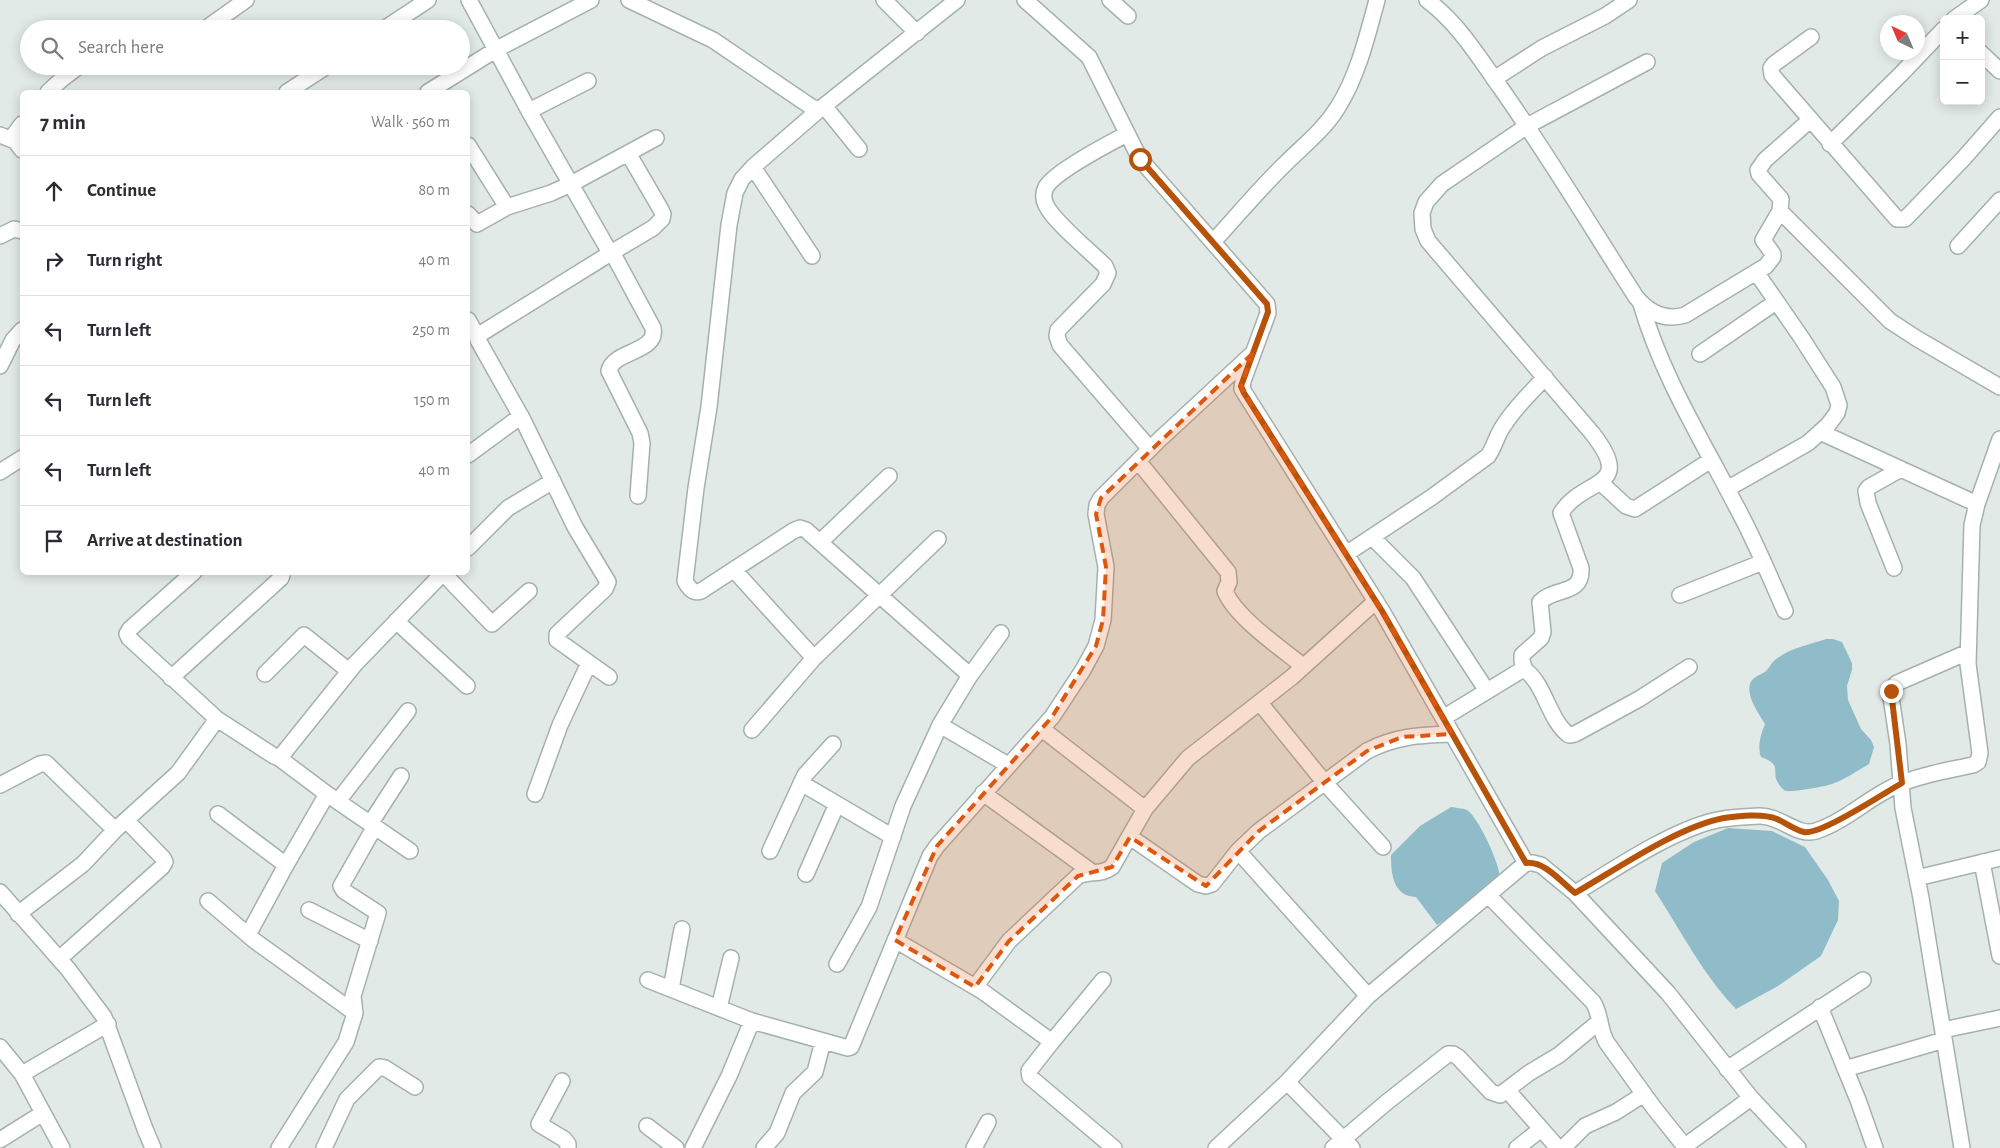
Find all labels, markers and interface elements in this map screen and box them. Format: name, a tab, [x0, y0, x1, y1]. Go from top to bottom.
north arrow	[1880, 15, 1925, 60]
map controls	[1940, 15, 1985, 105]
button: +	[1940, 15, 1985, 60]
search box	[20, 20, 470, 75]
icon: search	[38, 34, 66, 62]
text: Search here	[78, 38, 164, 57]
button: −	[1940, 60, 1985, 105]
text: 7 min	[40, 112, 86, 133]
text: Walk · 560 m	[371, 114, 450, 130]
route start	[1129, 148, 1152, 171]
icon: ahead	[40, 177, 68, 205]
text: Continue	[87, 181, 156, 200]
text: 80 m	[419, 182, 450, 198]
icon: right	[40, 247, 68, 275]
text: Turn right	[87, 251, 162, 270]
text: 40 m	[418, 252, 450, 268]
icon: left	[40, 317, 68, 345]
text: Turn left	[87, 321, 151, 340]
text: 250 m	[412, 322, 450, 338]
icon: left	[40, 387, 68, 415]
text: Turn left	[87, 391, 151, 410]
text: 150 m	[414, 392, 450, 408]
icon: left	[40, 457, 68, 485]
text: Turn left	[87, 461, 151, 480]
text: 40 m	[418, 462, 450, 478]
icon: arrive	[40, 527, 68, 555]
text: Arrive at destination	[87, 531, 243, 550]
route end	[1880, 680, 1903, 703]

